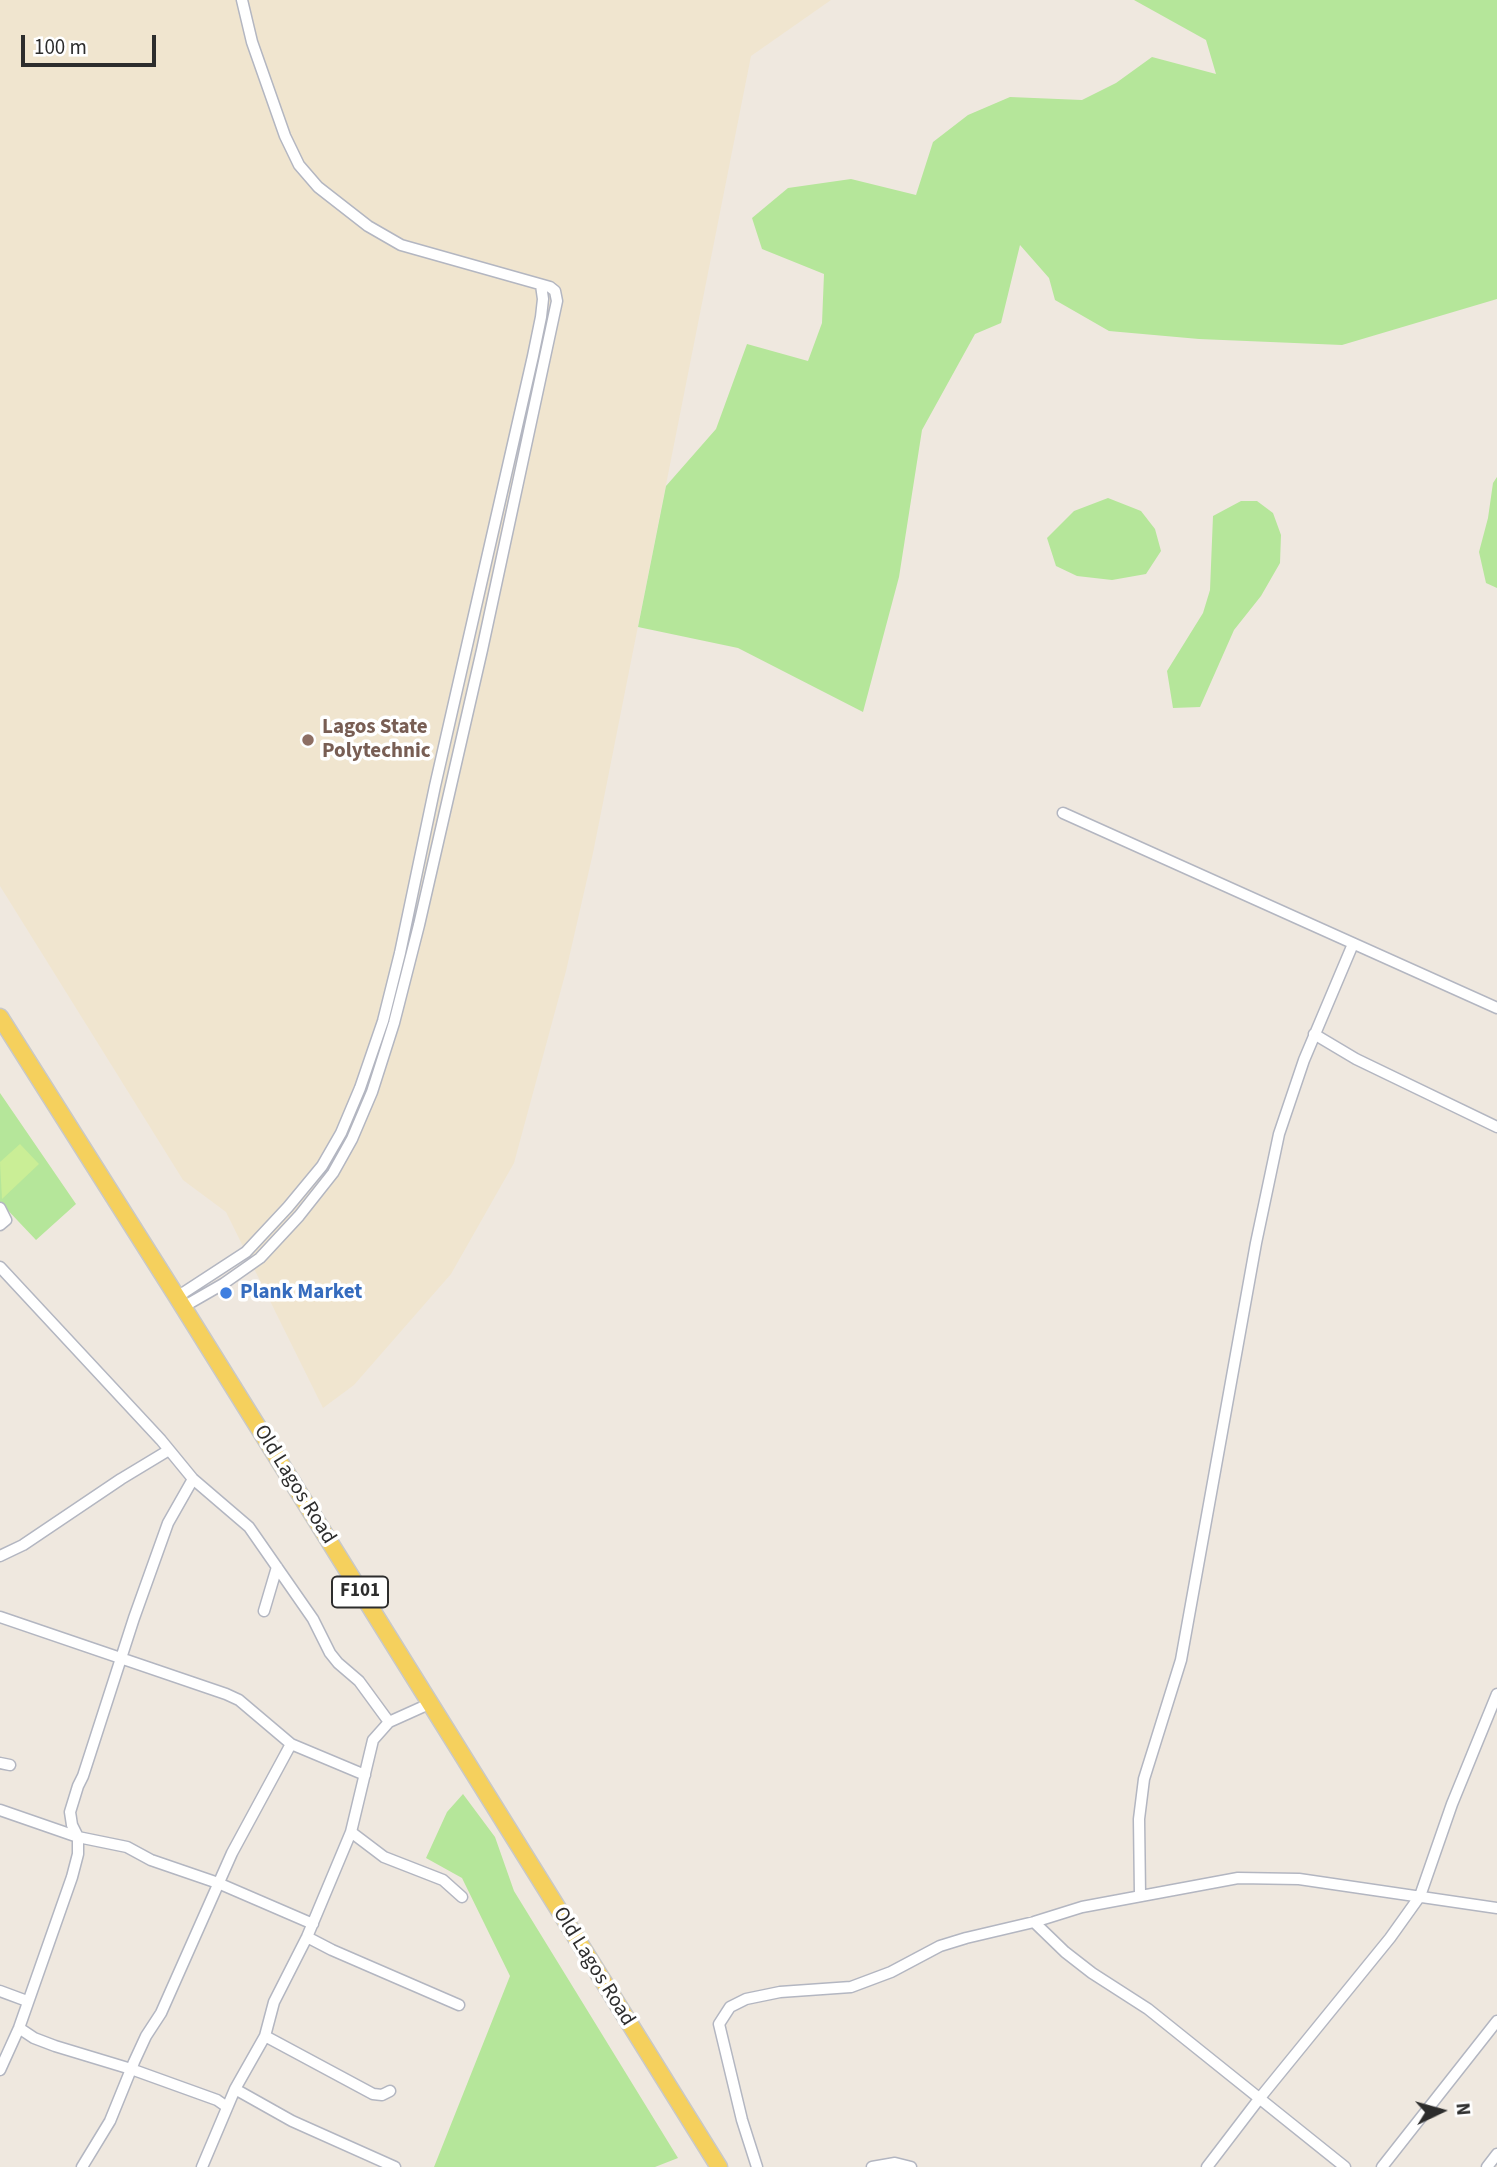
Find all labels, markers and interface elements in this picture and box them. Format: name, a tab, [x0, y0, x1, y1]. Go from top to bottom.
scale bar	[24, 21, 159, 65]
text: 100 m	[34, 32, 87, 62]
place label: Lagos State Polytechnic	[322, 715, 431, 765]
marker: Lagos State Polytechnic	[300, 732, 316, 748]
place label: Plank Market	[240, 1280, 362, 1306]
marker: Plank Market	[218, 1285, 234, 1301]
street label: Old Lagos Road	[247, 1421, 341, 1549]
road number: F101	[332, 1576, 388, 1608]
street label: Old Lagos Road	[546, 1903, 640, 2031]
north arrow	[1406, 2076, 1476, 2146]
text: N	[1448, 2102, 1476, 2117]

